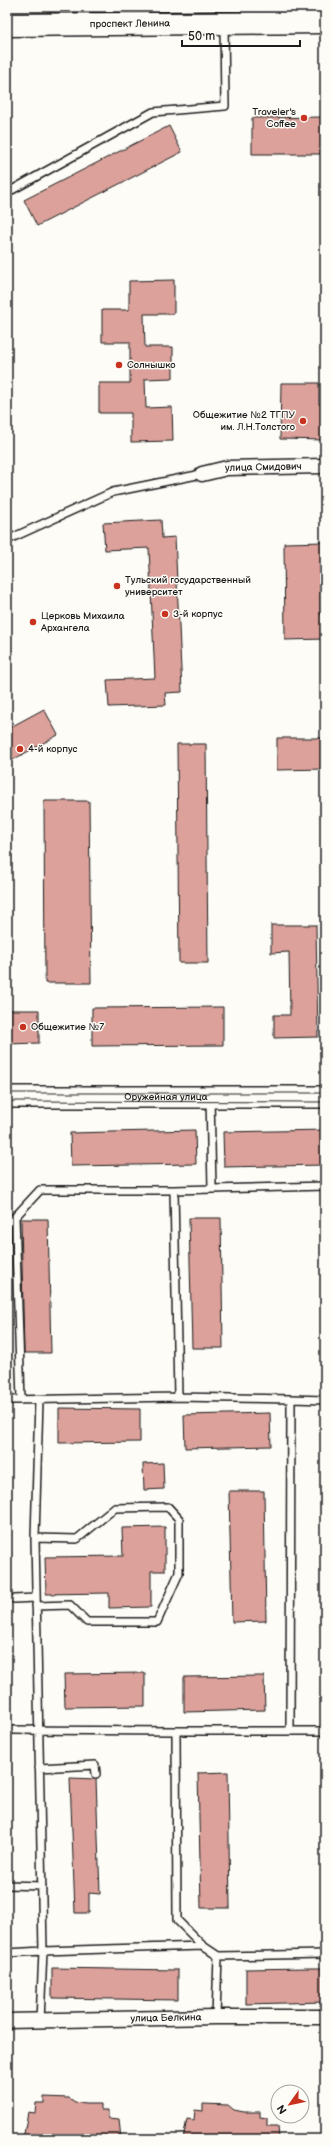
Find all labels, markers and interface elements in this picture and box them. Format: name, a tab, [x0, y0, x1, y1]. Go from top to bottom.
street label: проспект Ленина	[90, 17, 170, 30]
scale bar	[182, 22, 300, 48]
text: 50 m	[188, 29, 215, 44]
place label: Traveler's Coffee	[252, 106, 296, 130]
marker: Traveler's Coffee	[299, 113, 309, 123]
place label: Солнышко	[127, 359, 176, 371]
marker: Солнышко	[114, 360, 124, 370]
place label: Общежитие №2 ТГПУ им. Л.Н.Толстого	[193, 409, 295, 433]
marker: Общежитие №2 ТГПУ им. Л.Н.Толстого	[298, 416, 308, 426]
street label: улица Смидович	[225, 460, 302, 474]
place label: Тульский государственный университет	[125, 574, 251, 598]
marker: Тульский государственный университет	[112, 581, 122, 591]
place label: 3-й корпус	[173, 608, 223, 620]
marker: 3-й корпус	[160, 609, 170, 619]
place label: Церковь Михаила Архангела	[40, 610, 125, 634]
marker: Церковь Михаила Архангела	[28, 617, 38, 627]
place label: 4-й корпус	[28, 743, 78, 755]
marker: 4-й корпус	[15, 744, 25, 754]
place label: Общежитие №7	[31, 1021, 104, 1033]
marker: Общежитие №7	[18, 1022, 28, 1032]
street label: Оружейная улица	[124, 1091, 208, 1103]
street label: улица Белкина	[130, 2011, 202, 2025]
north arrow	[270, 2084, 310, 2124]
text: N	[274, 2102, 290, 2116]

